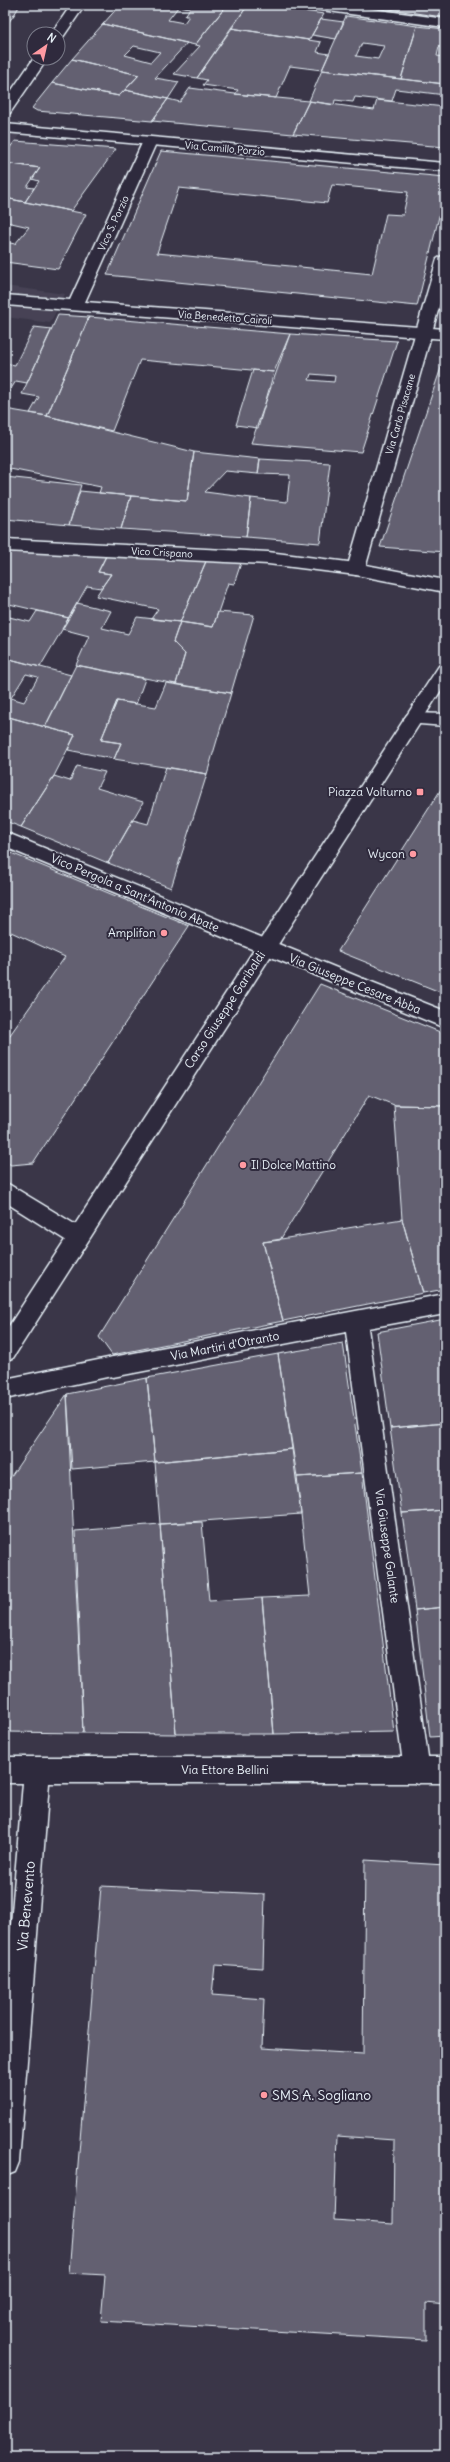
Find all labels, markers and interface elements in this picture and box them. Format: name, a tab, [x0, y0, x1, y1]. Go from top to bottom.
north arrow	[26, 26, 66, 66]
text: N	[45, 30, 59, 46]
street label: Via Camillo Porzio	[184, 139, 266, 159]
street label: Vico S. Porzio	[95, 193, 132, 253]
street label: Via Benedetto Cairoli	[178, 308, 272, 327]
street label: Via Carlo Pisacane	[383, 372, 418, 456]
street label: Vico Crispano	[131, 544, 193, 561]
place label: Piazza Volturno	[328, 784, 412, 799]
marker: Piazza Volturno	[415, 787, 425, 797]
place label: Wycon	[368, 846, 405, 861]
marker: Wycon	[408, 849, 418, 859]
street label: Vico Pergola a Sant'Antonio Abate	[49, 850, 222, 935]
place label: Amplifon	[108, 925, 156, 940]
marker: Amplifon	[159, 928, 169, 938]
street label: Corso Giuseppe Garibaldi	[181, 948, 268, 1071]
street label: Via Giuseppe Cesare Abba	[287, 950, 424, 1017]
place label: Il Dolce Mattino	[251, 1157, 336, 1172]
marker: Il Dolce Mattino	[238, 1160, 248, 1170]
street label: Via Martiri d'Otranto	[169, 1328, 281, 1363]
street label: Via Giuseppe Galante	[372, 1488, 403, 1604]
street label: Via Ettore Bellini	[181, 1762, 269, 1777]
street label: Via Benevento	[13, 1860, 39, 1952]
place label: SMS A. Sogliano	[272, 2086, 371, 2104]
marker: SMS A. Sogliano	[259, 2090, 269, 2100]

